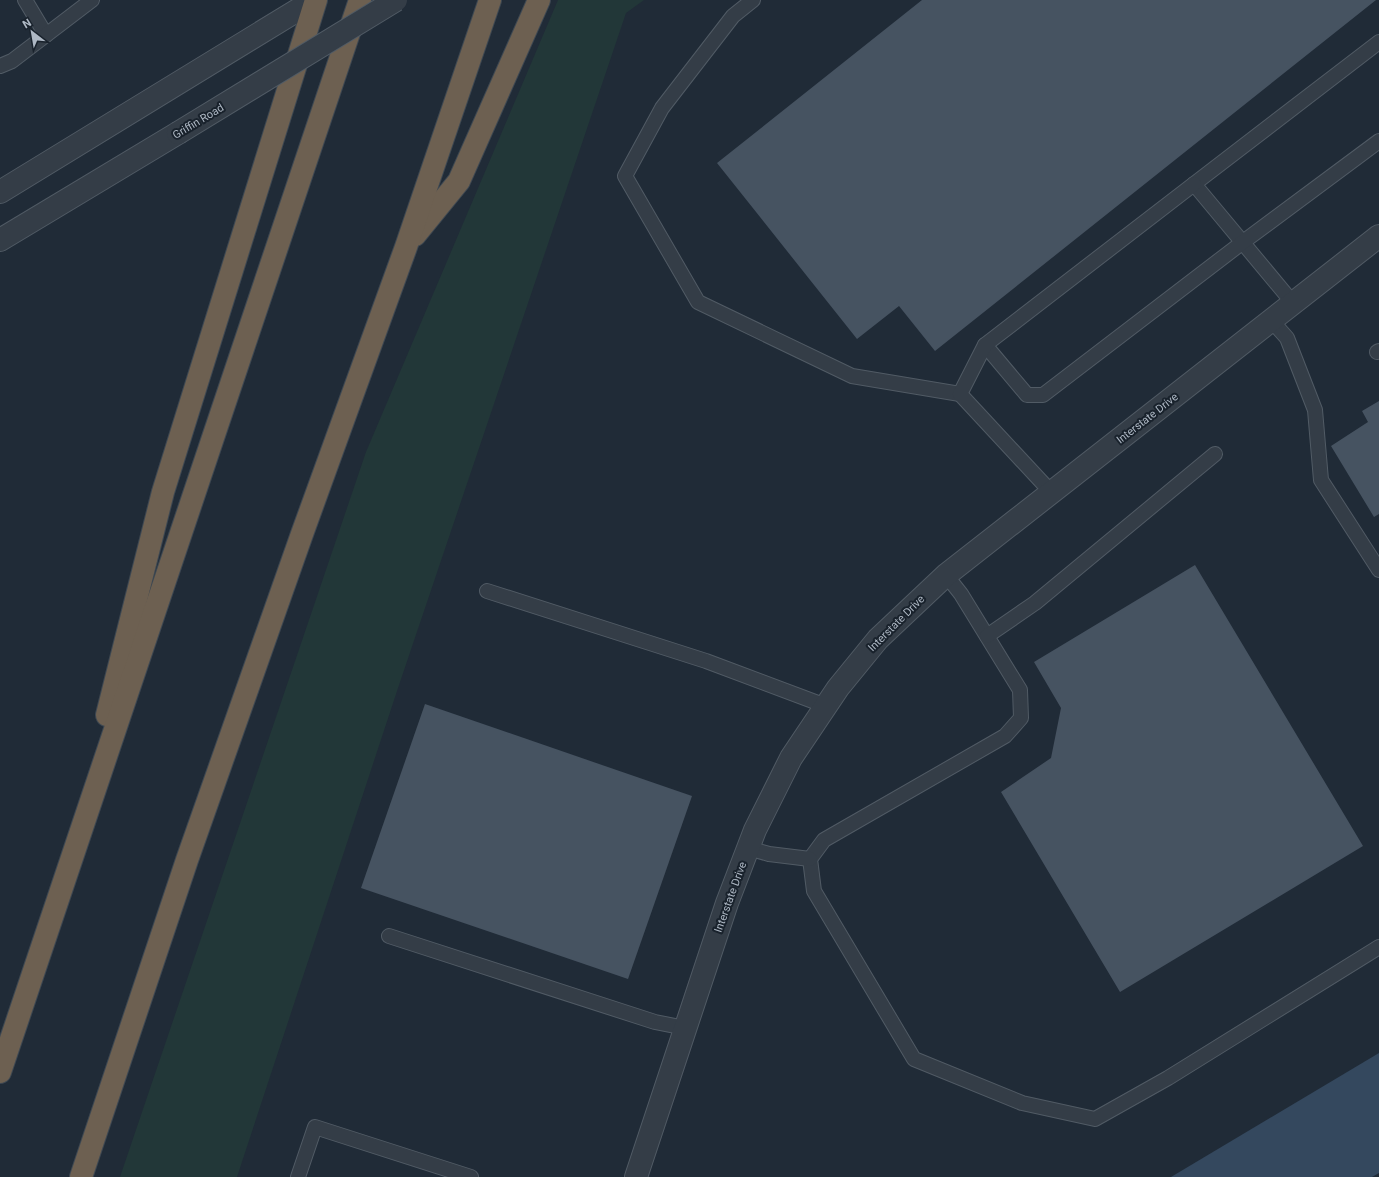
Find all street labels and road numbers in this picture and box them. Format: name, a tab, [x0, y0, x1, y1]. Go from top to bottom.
street label: Griffin Road	[170, 101, 226, 142]
street label: Interstate Drive	[1114, 390, 1181, 446]
street label: Interstate Drive	[865, 592, 927, 654]
street label: Interstate Drive	[712, 860, 749, 934]

